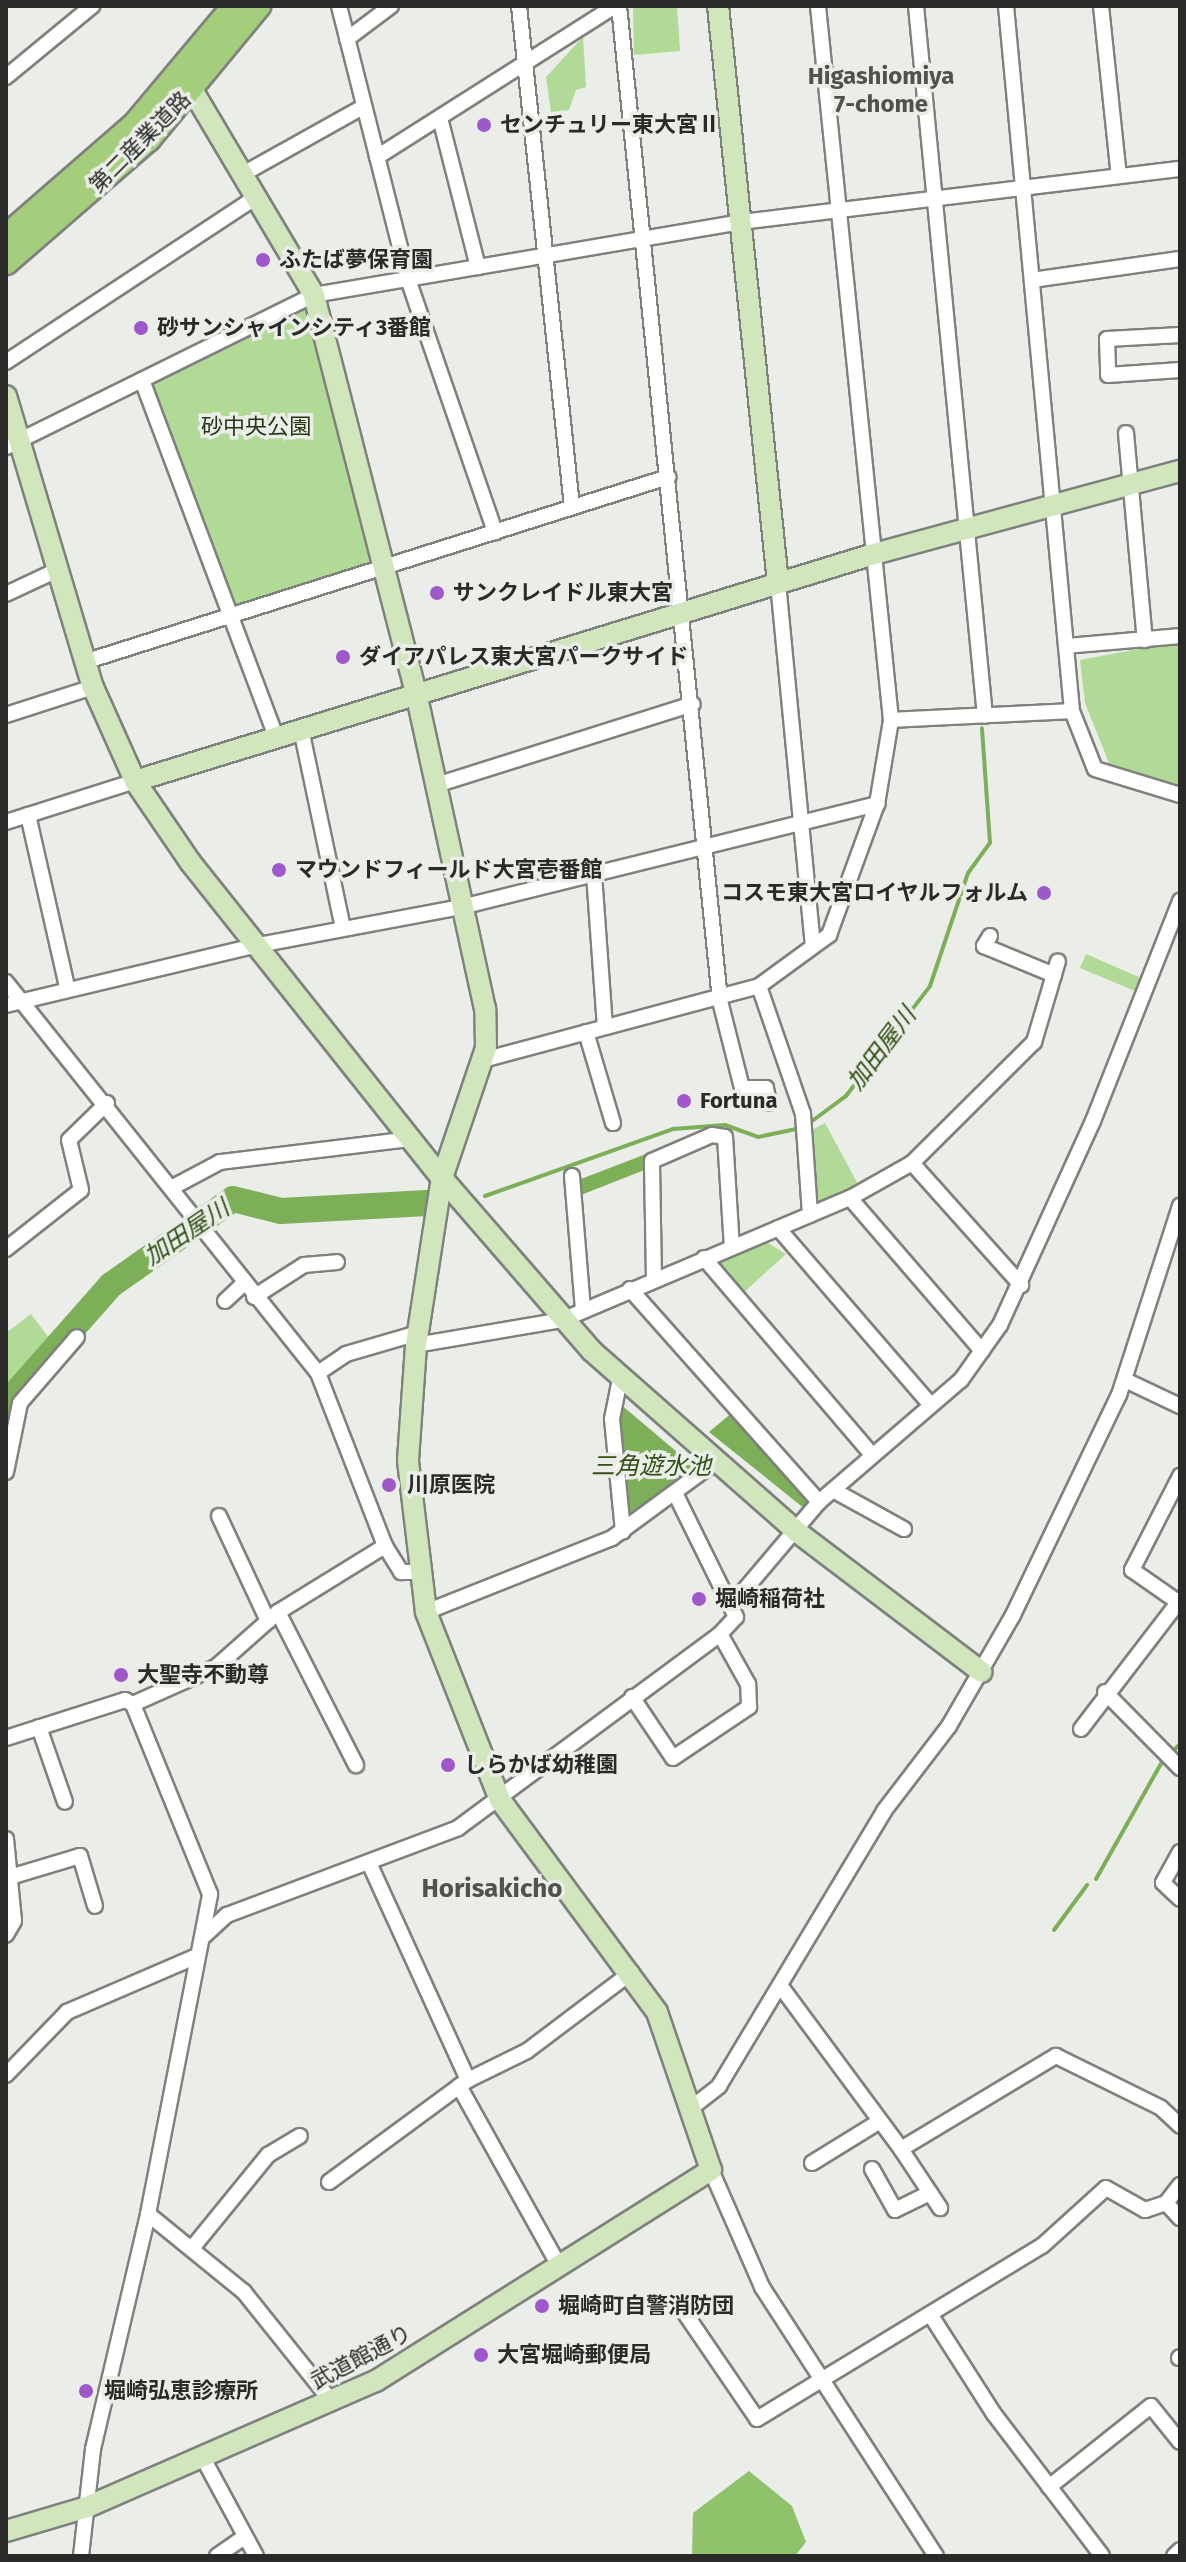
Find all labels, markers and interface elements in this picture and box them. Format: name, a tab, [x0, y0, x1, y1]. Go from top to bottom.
district label: Higashiomiya 7-chome	[808, 63, 954, 119]
street label: 第二産業道路	[84, 86, 196, 198]
place label: センチュリー東大宮Ⅱ	[500, 112, 720, 138]
marker: センチュリー東大宮Ⅱ	[475, 116, 493, 134]
place label: ふたば夢保育園	[279, 247, 433, 273]
marker: ふたば夢保育園	[254, 251, 272, 269]
place label: 砂サンシャインシティ3番館	[157, 315, 432, 341]
marker: 砂サンシャインシティ3番館	[132, 319, 150, 337]
park label: 砂中央公園	[201, 414, 311, 440]
place label: サンクレイドル東大宮	[453, 580, 673, 606]
marker: サンクレイドル東大宮	[428, 584, 446, 602]
place label: ダイアパレス東大宮パークサイド	[359, 644, 689, 670]
marker: ダイアパレス東大宮パークサイド	[334, 648, 352, 666]
place label: マウンドフィールド大宮壱番館	[295, 857, 603, 883]
marker: マウンドフィールド大宮壱番館	[270, 861, 288, 879]
place label: コスモ東大宮ロイヤルフォルム	[720, 880, 1028, 906]
marker: コスモ東大宮ロイヤルフォルム	[1035, 884, 1053, 902]
water label: 加田屋川	[842, 1002, 922, 1096]
place label: Fortuna	[700, 1088, 777, 1114]
marker: Fortuna	[675, 1092, 693, 1110]
water label: 加田屋川	[139, 1194, 235, 1272]
water label: 三角遊水池	[591, 1453, 711, 1481]
place label: 川原医院	[407, 1472, 495, 1498]
marker: 川原医院	[378, 1474, 400, 1496]
place label: 堀崎稲荷社	[715, 1586, 825, 1612]
marker: 堀崎稲荷社	[690, 1590, 708, 1608]
place label: 大聖寺不動尊	[137, 1662, 269, 1688]
marker: 大聖寺不動尊	[112, 1666, 130, 1684]
place label: しらかば幼稚園	[464, 1752, 618, 1778]
marker: しらかば幼稚園	[439, 1756, 457, 1774]
district label: Horisakicho	[421, 1873, 563, 1905]
place label: 堀崎町自警消防団	[558, 2293, 734, 2319]
marker: 堀崎町自警消防団	[533, 2297, 551, 2315]
street label: 武道館通り	[306, 2320, 416, 2394]
place label: 大宮堀崎郵便局	[497, 2342, 651, 2368]
marker: 大宮堀崎郵便局	[472, 2346, 490, 2364]
place label: 堀崎弘恵診療所	[104, 2378, 258, 2404]
marker: 堀崎弘恵診療所	[75, 2380, 97, 2402]

